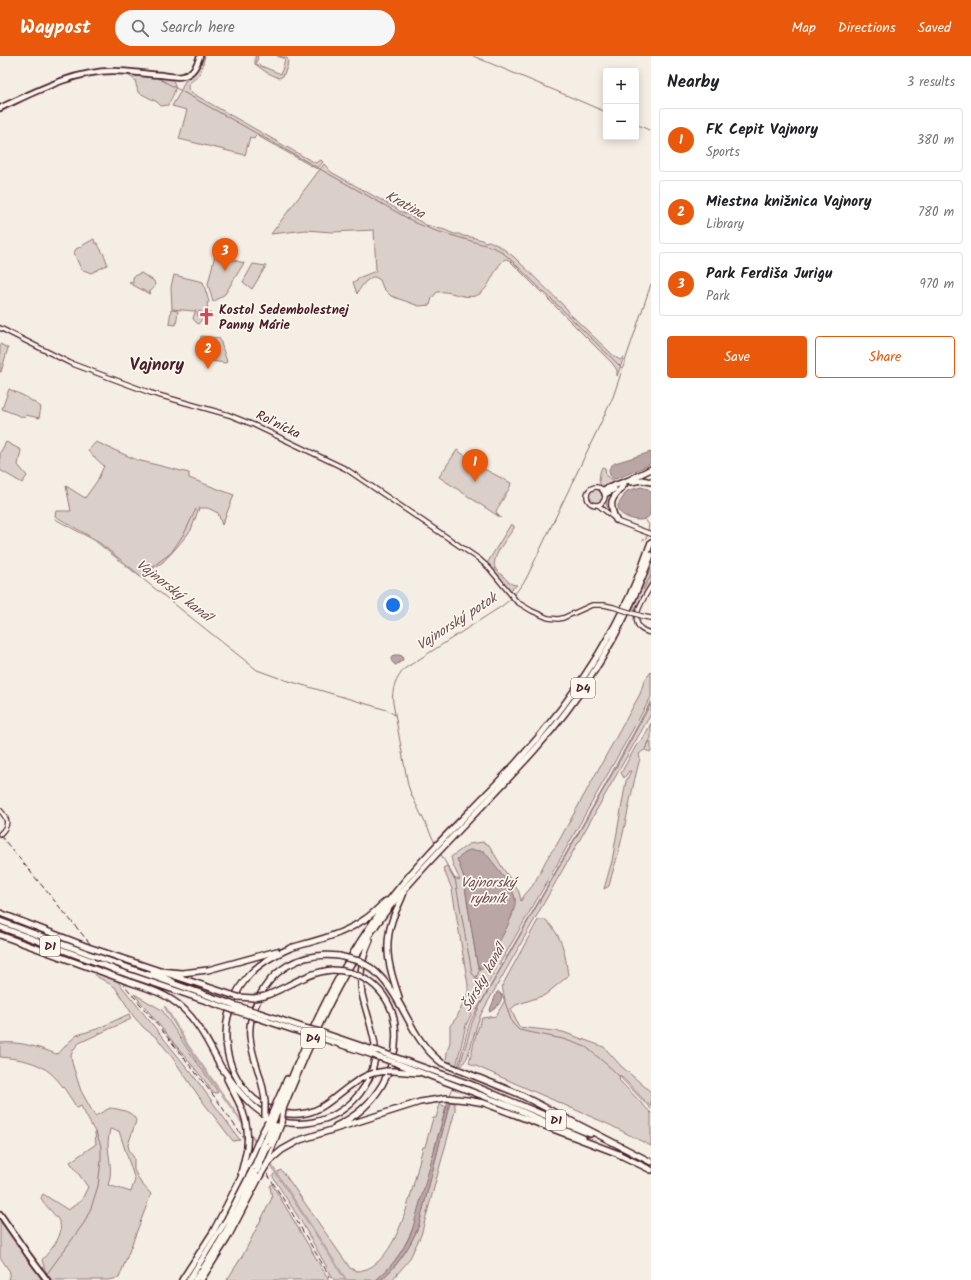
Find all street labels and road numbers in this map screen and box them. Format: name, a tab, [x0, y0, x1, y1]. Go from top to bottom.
street label: Roľnícka	[252, 405, 304, 445]
road number: D4	[571, 678, 595, 698]
road number: D1	[40, 936, 60, 956]
road number: D4	[301, 1028, 325, 1048]
road number: D1	[546, 1110, 566, 1130]

